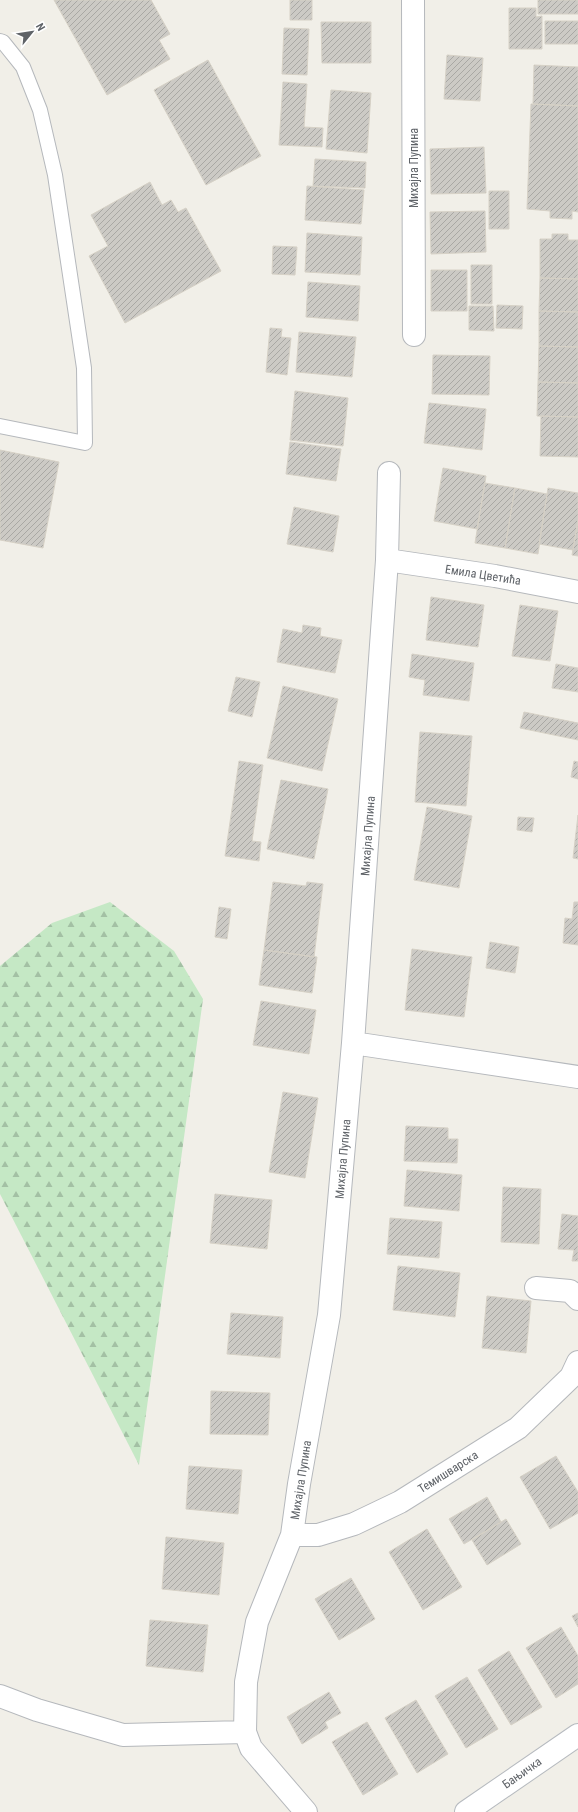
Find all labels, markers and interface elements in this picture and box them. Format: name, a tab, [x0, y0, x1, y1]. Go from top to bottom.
north arrow	[12, 12, 52, 52]
text: N	[33, 21, 48, 34]
street label: Михајла Пупина	[407, 128, 421, 208]
street label: Емила Цветића	[444, 562, 522, 588]
street label: Михајла Пупина	[358, 795, 378, 876]
street label: Михајла Пупина	[333, 1118, 353, 1199]
street label: Михајла Пупина	[288, 1439, 314, 1521]
street label: Темишварска	[415, 1448, 481, 1496]
street label: Бањичка	[500, 1754, 545, 1792]

